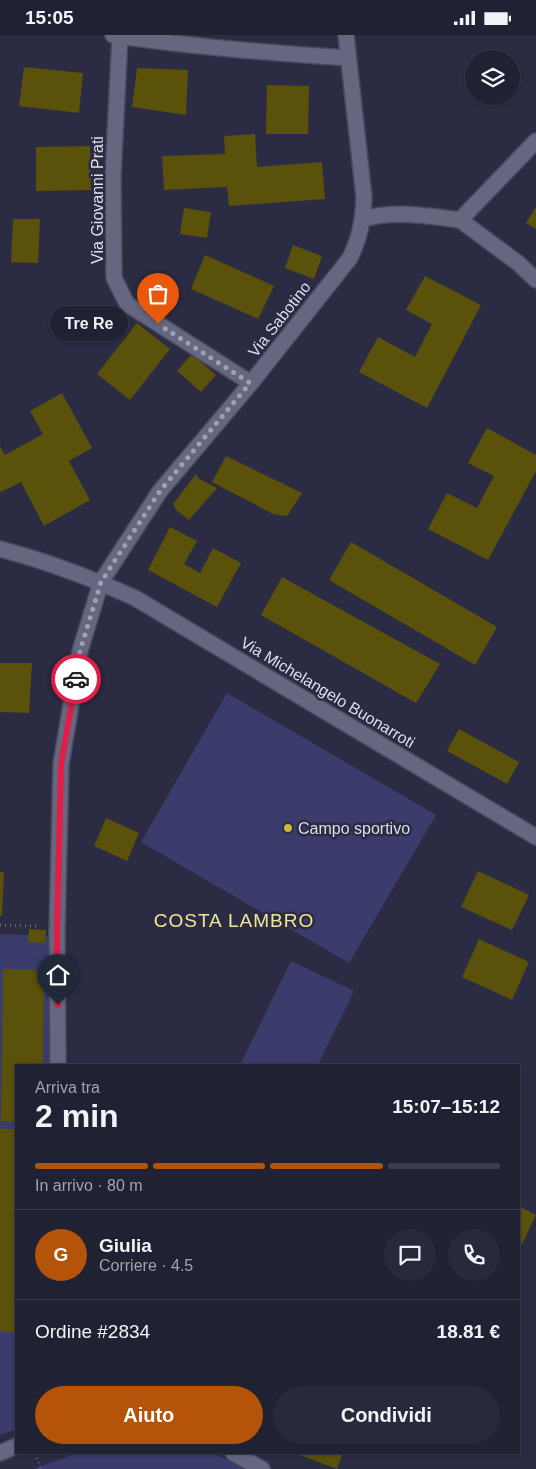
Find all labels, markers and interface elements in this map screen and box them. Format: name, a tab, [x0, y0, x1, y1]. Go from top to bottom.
text: 15:05	[25, 7, 74, 28]
map controls	[465, 50, 520, 105]
button: layers	[465, 50, 520, 105]
street label: Via Giovanni Prati	[89, 136, 106, 264]
pin	[137, 273, 179, 324]
street label: Via Sabotino	[245, 278, 314, 360]
icon: bag	[144, 280, 172, 308]
callout: Tre Re	[51, 307, 128, 341]
text: Tre Re	[65, 315, 113, 332]
street label: Via Michelangelo Buonarroti	[238, 634, 418, 751]
courier	[51, 654, 101, 704]
icon: car	[62, 665, 90, 693]
place label: Campo sportivo	[298, 820, 410, 837]
marker: Campo sportivo	[282, 822, 294, 834]
district label: COSTA LAMBRO	[154, 910, 314, 931]
pin	[37, 954, 79, 1005]
icon: home	[44, 961, 72, 989]
text: Arriva tra	[35, 1079, 100, 1096]
text: 15:07–15:12	[392, 1096, 500, 1117]
text: 2 min	[35, 1098, 119, 1134]
text: In arrivo · 80 m	[35, 1177, 143, 1194]
button: chat	[384, 1229, 436, 1281]
button: phone	[448, 1229, 500, 1281]
text: Giulia	[99, 1235, 152, 1256]
text: G	[54, 1244, 68, 1265]
text: Corriere · 4.5	[99, 1257, 193, 1274]
text: Ordine #2834	[35, 1321, 150, 1342]
text: 18.81 €	[437, 1321, 500, 1342]
button: Aiuto	[35, 1386, 263, 1444]
button: Condividi	[273, 1386, 500, 1444]

